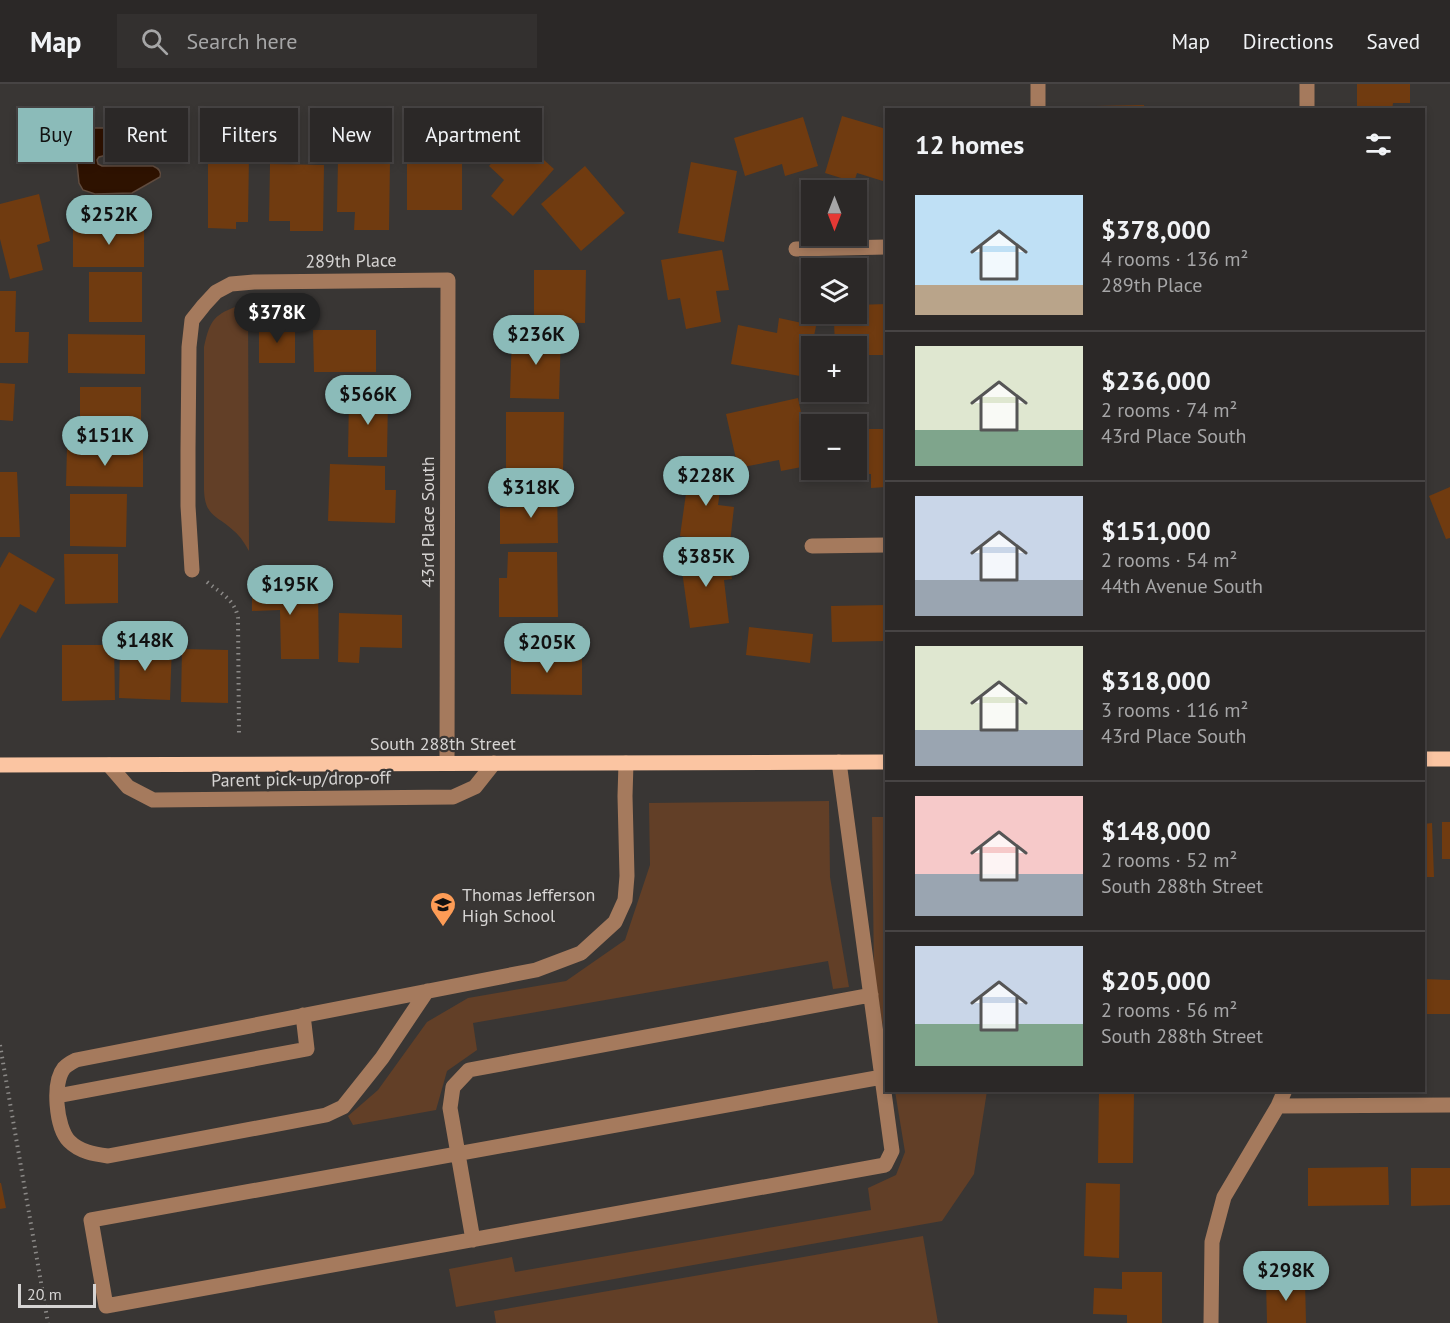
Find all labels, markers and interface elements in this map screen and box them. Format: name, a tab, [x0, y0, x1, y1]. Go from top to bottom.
search box	[117, 14, 537, 68]
text: Map	[30, 23, 81, 60]
icon: search	[138, 25, 171, 58]
text: Search here	[186, 27, 297, 55]
text: Map	[1171, 28, 1210, 55]
text: Directions	[1243, 28, 1334, 55]
text: Saved	[1367, 28, 1420, 55]
chip: Buy	[18, 108, 93, 162]
chip: Rent	[105, 108, 188, 162]
chip: Filters	[200, 108, 298, 162]
chip: New	[310, 108, 392, 162]
chip: Apartment	[404, 108, 542, 162]
text: 12 homes	[915, 128, 1024, 161]
icon: filters	[1362, 128, 1395, 161]
north arrow	[801, 180, 867, 246]
map controls	[801, 180, 867, 480]
pin: $252K	[67, 195, 151, 246]
text: $252K	[80, 201, 138, 227]
text: $378,000	[1101, 213, 1211, 246]
icon: home	[963, 219, 1035, 291]
text: 4 rooms · 136 m²	[1101, 246, 1248, 272]
street label: 289th Place	[305, 248, 397, 273]
button: layers	[801, 258, 867, 324]
text: 289th Place	[1101, 272, 1202, 298]
pin: $378K	[235, 293, 319, 344]
text: $378K	[248, 299, 306, 325]
pin: $236K	[494, 315, 578, 366]
text: $236K	[507, 321, 565, 347]
button: +	[801, 336, 867, 402]
text: $236,000	[1101, 364, 1211, 397]
icon: home	[963, 370, 1035, 442]
pin: $566K	[326, 375, 410, 426]
text: $566K	[339, 381, 397, 407]
text: 2 rooms · 74 m²	[1101, 397, 1237, 423]
button: −	[801, 414, 867, 480]
pin: $151K	[63, 416, 147, 467]
text: $151K	[76, 422, 134, 448]
text: 43rd Place South	[1101, 423, 1247, 449]
pin: $228K	[664, 456, 748, 507]
street label: 43rd Place South	[416, 457, 439, 588]
text: $228K	[677, 462, 735, 488]
pin: $318K	[489, 468, 573, 519]
text: $318K	[502, 474, 560, 500]
text: $151,000	[1101, 514, 1211, 547]
icon: home	[963, 520, 1035, 592]
pin: $385K	[664, 537, 748, 588]
text: $385K	[677, 543, 735, 569]
text: 2 rooms · 54 m²	[1101, 547, 1237, 573]
pin: $195K	[248, 565, 332, 616]
text: $195K	[261, 571, 319, 597]
text: 44th Avenue South	[1101, 573, 1263, 599]
pin: $148K	[103, 621, 187, 672]
pin: $205K	[505, 623, 589, 674]
text: $148K	[116, 627, 174, 653]
text: $205K	[518, 629, 576, 655]
text: $318,000	[1101, 664, 1211, 697]
icon: home	[963, 670, 1035, 742]
text: 3 rooms · 116 m²	[1101, 697, 1248, 723]
text: 43rd Place South	[1101, 723, 1247, 749]
street label: South 288th Street	[370, 732, 516, 755]
street label: Parent pick-up/drop-off	[211, 765, 392, 792]
text: $148,000	[1101, 814, 1211, 847]
icon: home	[963, 820, 1035, 892]
text: 2 rooms · 52 m²	[1101, 847, 1237, 873]
text: South 288th Street	[1101, 873, 1263, 899]
place label: Thomas Jefferson High School	[462, 883, 595, 927]
school or university icon: Thomas Jefferson High School	[428, 890, 458, 928]
text: $205,000	[1101, 964, 1211, 997]
icon: home	[963, 970, 1035, 1042]
text: 2 rooms · 56 m²	[1101, 997, 1237, 1023]
text: South 288th Street	[1101, 1023, 1263, 1049]
pin: $298K	[1244, 1251, 1328, 1302]
text: $298K	[1257, 1257, 1315, 1283]
scale bar	[18, 1281, 96, 1308]
text: 20 m	[27, 1284, 62, 1304]

